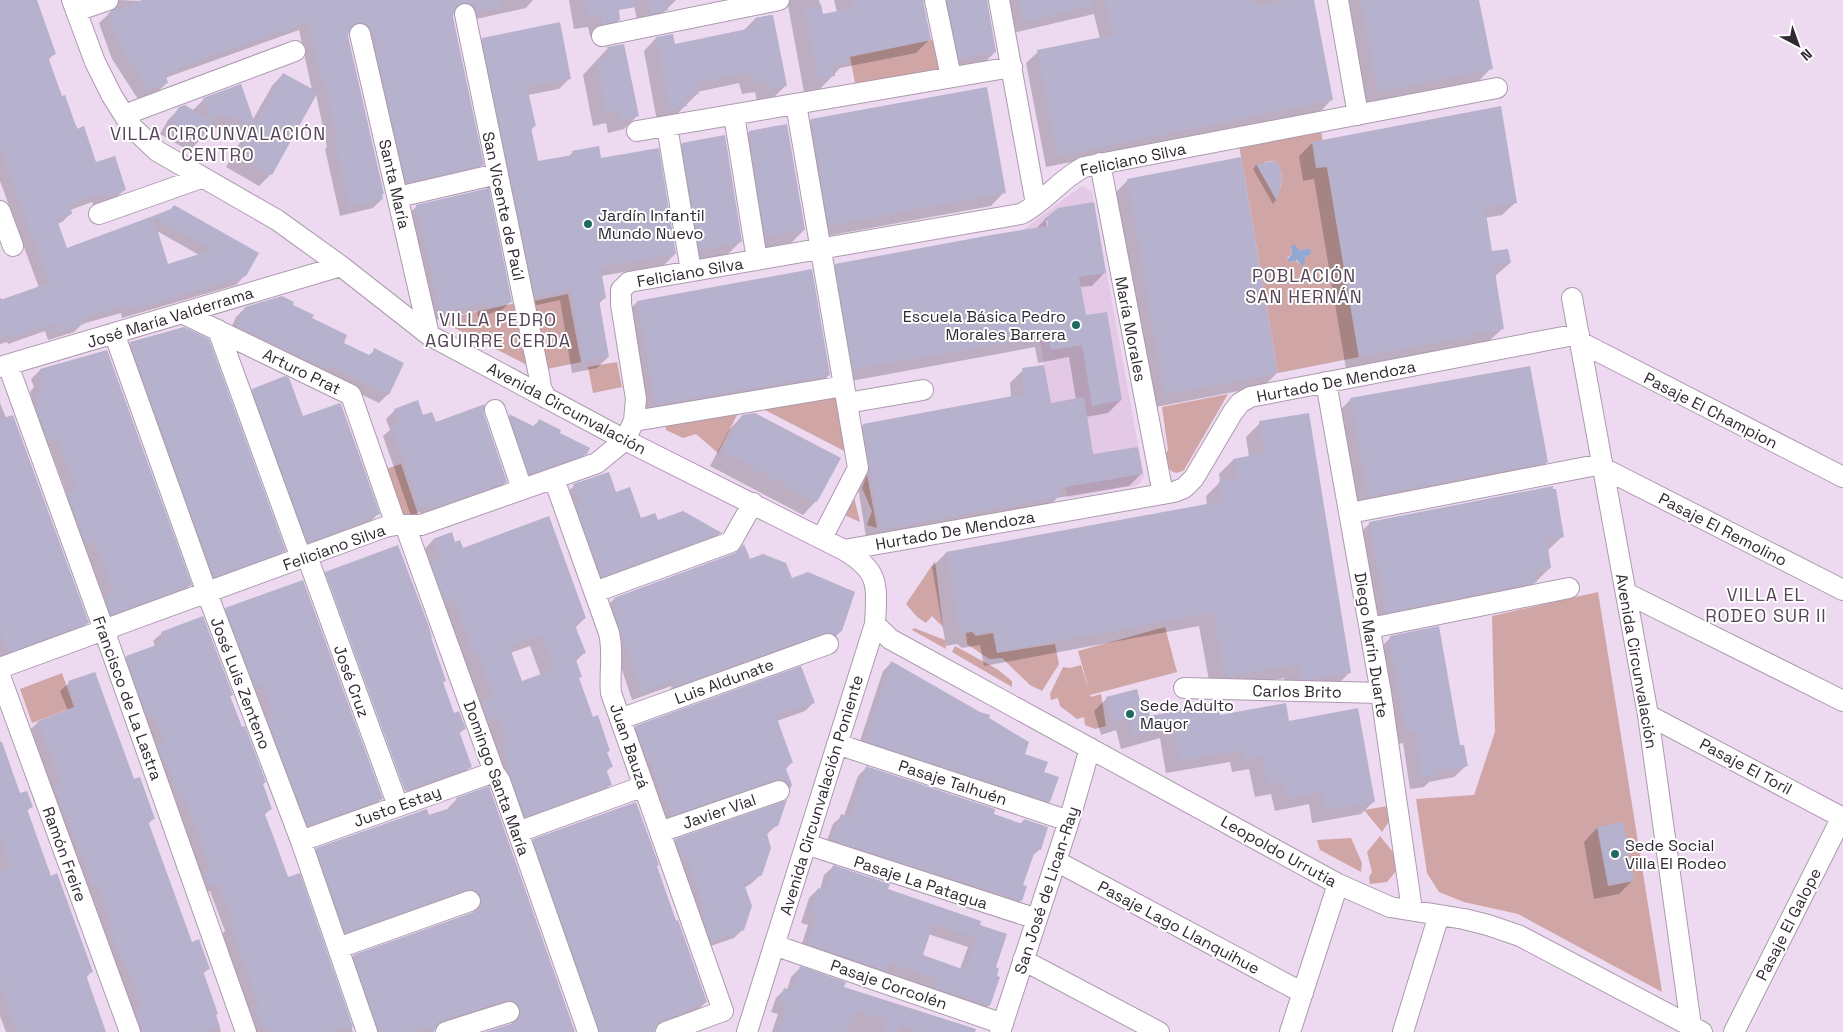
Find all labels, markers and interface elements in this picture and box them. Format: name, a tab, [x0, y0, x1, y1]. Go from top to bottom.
north arrow	[1773, 20, 1823, 70]
text: N	[1797, 45, 1816, 65]
district label: VILLA CIRCUNVALACIÓN CENTRO	[110, 122, 326, 166]
street label: San Vicente de Paúl	[477, 130, 530, 283]
street label: Santa María	[374, 137, 415, 231]
street label: Feliciano Silva	[1078, 138, 1188, 181]
place label: Jardín Infantil Mundo Nuevo	[598, 205, 705, 244]
marker: Jardín Infantil Mundo Nuevo	[582, 218, 594, 230]
street label: Feliciano Silva	[635, 253, 745, 292]
district label: POBLACIÓN SAN HERNÁN	[1245, 264, 1363, 308]
street label: María Morales	[1110, 275, 1151, 384]
street label: José María Valderrama	[84, 282, 256, 353]
place label: Escuela Básica Pedro Morales Barrera	[903, 306, 1066, 345]
district label: VILLA PEDRO AGUIRRE CERDA	[425, 308, 571, 352]
marker: Escuela Básica Pedro Morales Barrera	[1070, 319, 1082, 331]
street label: Arturo Prat	[259, 344, 344, 399]
street label: Hurtado De Mendoza	[1255, 356, 1417, 407]
street label: Avenida Circunvalación	[484, 358, 650, 459]
street label: Pasaje El Champion	[1640, 368, 1781, 453]
street label: Pasaje El Remolino	[1655, 488, 1791, 571]
street label: Hurtado De Mendoza	[874, 506, 1037, 555]
street label: Feliciano Silva	[280, 519, 388, 576]
street label: Diego Marín Duarte	[1350, 571, 1393, 720]
street label: Avenida Circunvalación	[1611, 572, 1662, 750]
district label: VILLA EL RODEO SUR II	[1705, 583, 1827, 627]
street label: Francisco de La Lastra	[88, 613, 167, 783]
street label: José Luis Zenteno	[206, 614, 275, 752]
street label: José Cruz	[329, 642, 374, 720]
street label: Luis Aldunate	[672, 654, 777, 709]
street label: Avenida Circunvalación Poniente	[775, 672, 868, 918]
street label: Carlos Brito	[1252, 680, 1342, 703]
place label: Sede Adulto Mayor	[1140, 695, 1234, 734]
street label: Domingo Santa María	[459, 698, 534, 859]
street label: Juan Bauzá	[605, 701, 654, 792]
marker: Sede Adulto Mayor	[1124, 708, 1136, 720]
street label: Pasaje El Toril	[1696, 733, 1796, 800]
street label: Pasaje Talhuén	[896, 755, 1010, 810]
street label: Justo Estay	[351, 781, 444, 832]
street label: Javier Vial	[679, 789, 759, 834]
street label: Ramón Freire	[38, 804, 91, 905]
street label: San José de Lican-Ray	[1009, 804, 1084, 977]
street label: Leopoldo Urrutia	[1217, 811, 1340, 892]
place label: Sede Social Villa El Rodeo	[1625, 835, 1727, 874]
marker: Sede Social Villa El Rodeo	[1609, 848, 1621, 860]
street label: Pasaje La Patagua	[851, 851, 990, 914]
street label: Pasaje El Galope	[1751, 864, 1826, 984]
street label: Pasaje Lago Llanquihue	[1094, 876, 1263, 979]
street label: Pasaje Corcolén	[828, 955, 950, 1014]

